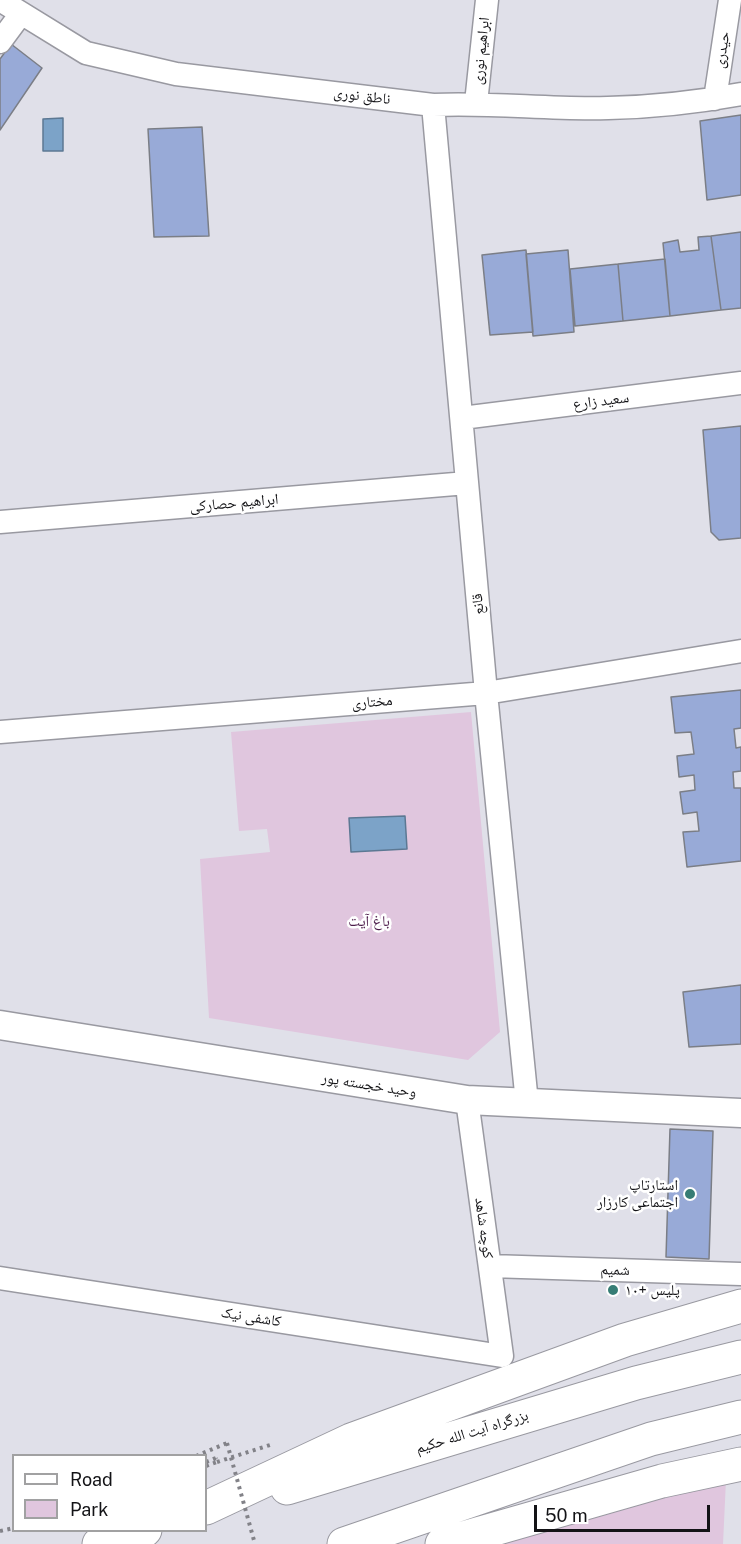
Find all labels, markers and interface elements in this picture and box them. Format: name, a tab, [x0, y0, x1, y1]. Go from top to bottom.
street label: ابراهیم نوری	[468, 16, 494, 86]
street label: حیدری	[710, 30, 734, 70]
street label: ناطق نوری	[332, 84, 392, 108]
street label: سعید زارع	[572, 389, 630, 413]
street label: ابراهیم حصارکی	[189, 490, 279, 516]
street label: قانع	[468, 593, 488, 615]
street label: مختاری	[351, 691, 393, 713]
park label: باغ آیت	[348, 912, 390, 930]
street label: وحید خجسته پور	[320, 1069, 418, 1101]
place label: استارتاپ اجتماعی کارزار	[597, 1176, 678, 1211]
marker: استارتاپ اجتماعی کارزار	[683, 1187, 697, 1201]
street label: کوچه شاهد	[471, 1196, 497, 1260]
street label: شمیم	[600, 1260, 630, 1280]
place label: پلیس +۱۰	[625, 1281, 680, 1299]
marker: پلیس +۱۰	[606, 1283, 620, 1297]
street label: کاشفی نیک	[220, 1303, 282, 1331]
street label: بزرگراه آیت الله حکیم	[414, 1406, 530, 1458]
legend	[12, 1454, 207, 1532]
text: Road	[70, 1469, 113, 1490]
scale bar	[537, 1493, 712, 1531]
text: Park	[70, 1499, 108, 1520]
text: 50 m	[545, 1505, 588, 1526]

